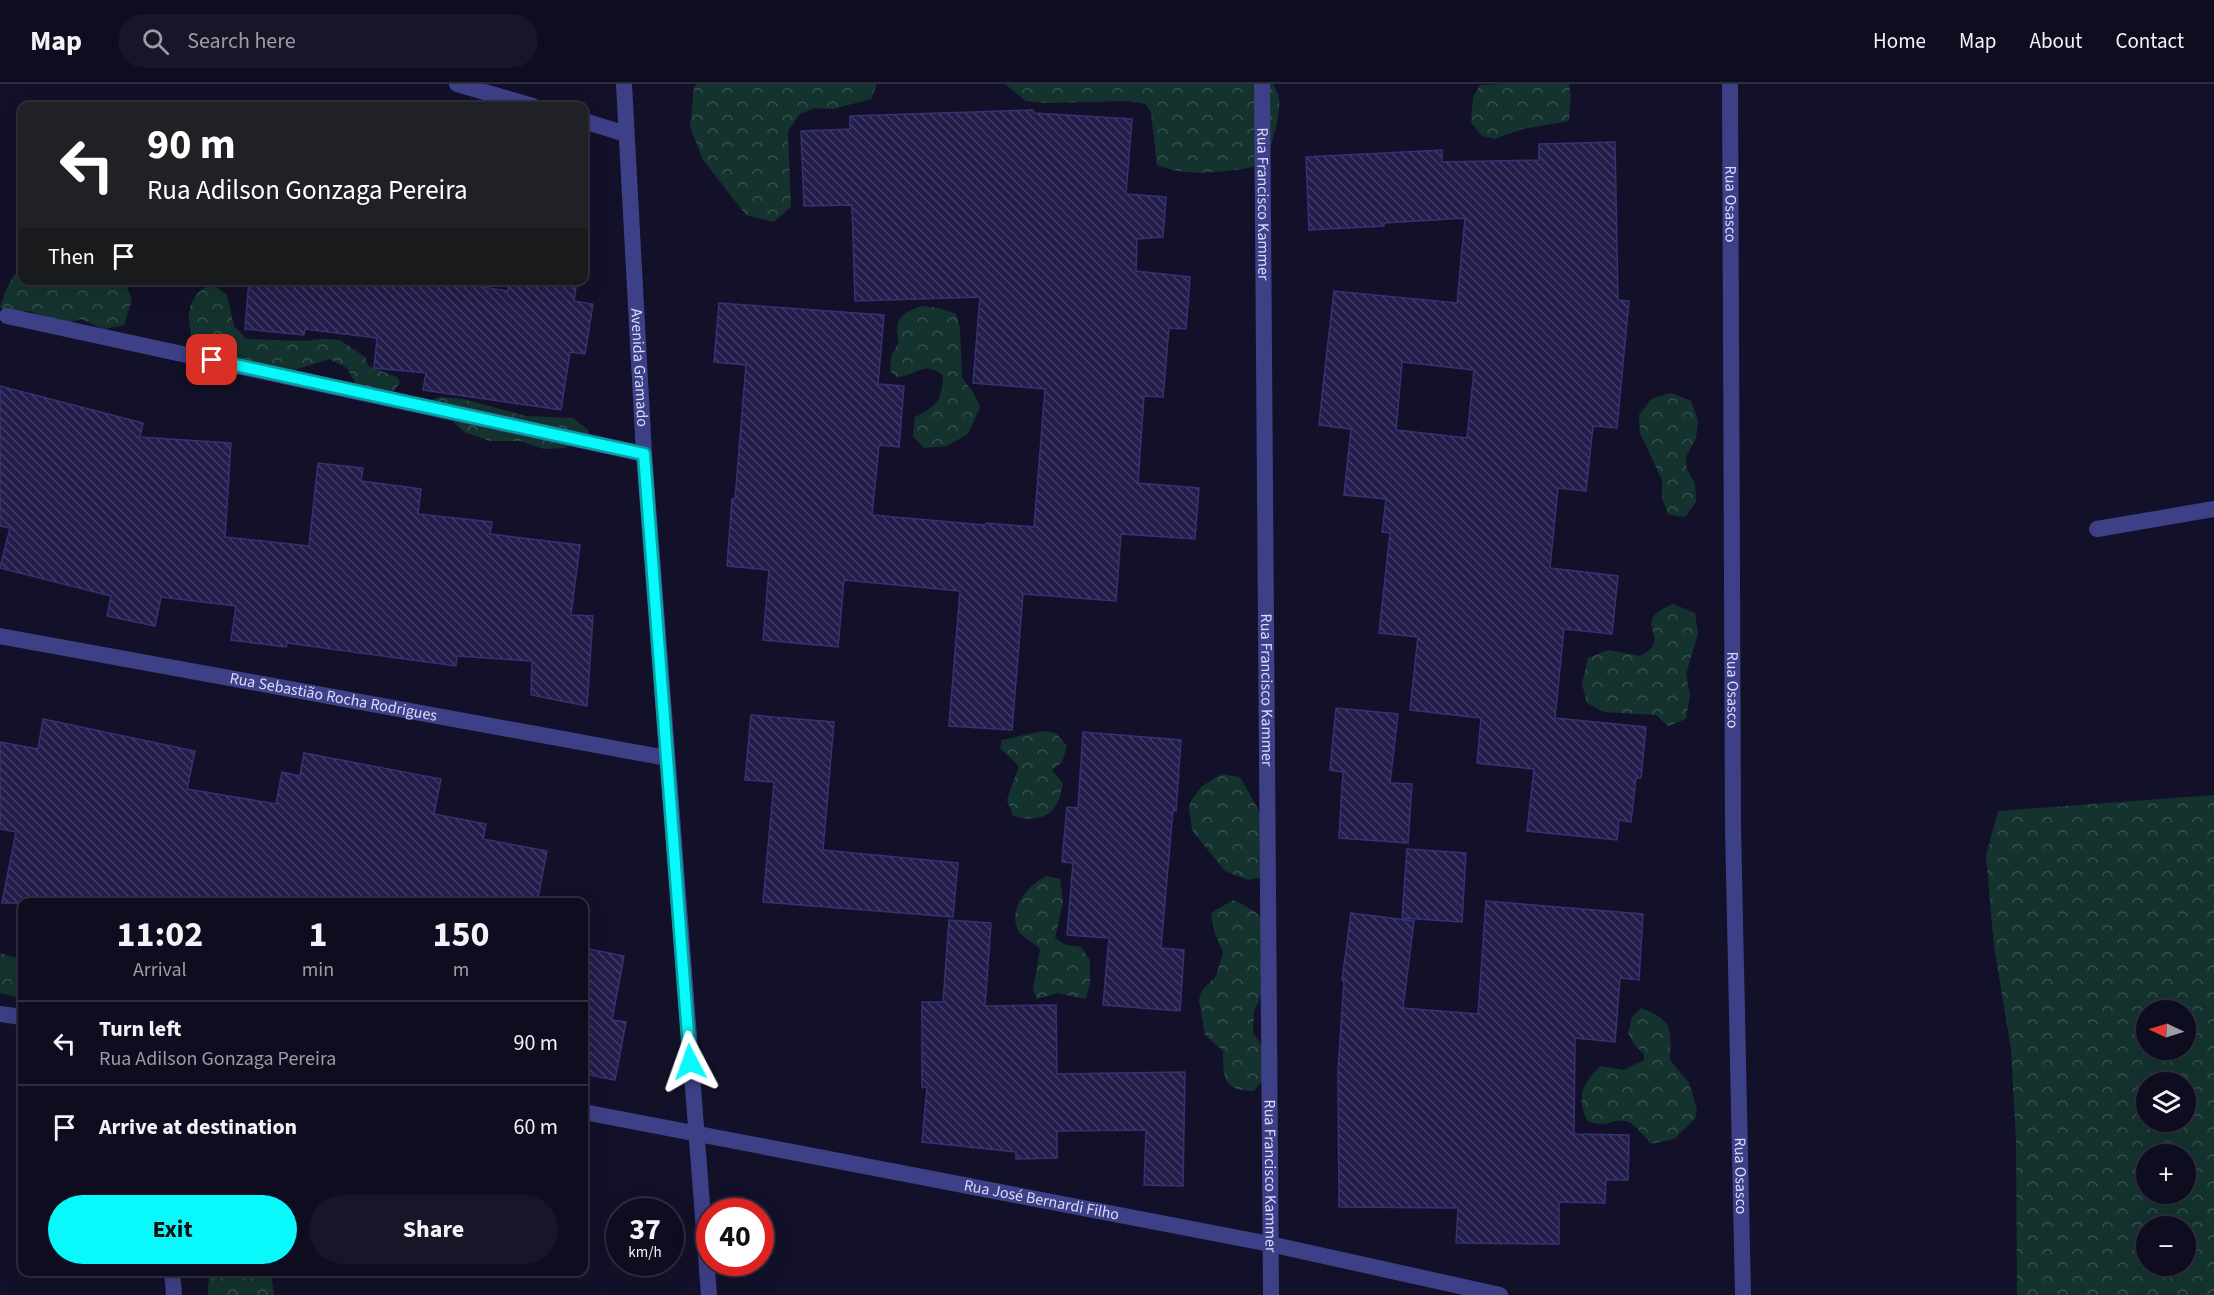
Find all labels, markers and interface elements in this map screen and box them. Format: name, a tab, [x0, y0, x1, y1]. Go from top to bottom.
search box	[118, 14, 538, 68]
text: Map	[30, 21, 82, 61]
icon: search	[139, 25, 172, 58]
text: Search here	[187, 25, 296, 57]
text: Home	[1873, 26, 1926, 56]
text: Map	[1959, 26, 1997, 56]
text: About	[2030, 26, 2082, 56]
text: Contact	[2115, 26, 2184, 56]
text: 90 m	[147, 115, 236, 175]
icon: left	[48, 126, 126, 204]
street label: Rua Francisco Kammer	[1251, 127, 1274, 281]
street label: Rua Osasco	[1719, 166, 1742, 242]
text: Rua Adilson Gonzaga Pereira	[147, 171, 468, 210]
icon: arrive	[107, 240, 140, 273]
text: Then	[48, 241, 95, 273]
street label: Avenida Gramado	[625, 308, 654, 428]
pin	[186, 334, 237, 385]
icon: arrive	[195, 343, 228, 376]
street label: Rua Francisco Kammer	[1255, 613, 1278, 767]
street label: Rua Osasco	[1721, 651, 1744, 728]
street label: Rua Sebastião Rocha Rodrigues	[228, 667, 439, 727]
text: 11:02	[116, 909, 203, 960]
text: 1	[308, 909, 327, 960]
text: 150	[433, 909, 490, 960]
text: Arrival	[133, 956, 187, 984]
text: min	[302, 956, 334, 984]
text: m	[453, 956, 469, 984]
north arrow	[2136, 1000, 2196, 1060]
map controls	[2136, 1000, 2196, 1276]
text: Turn left	[99, 1013, 181, 1045]
icon: left	[48, 1027, 81, 1060]
text: 90 m	[513, 1027, 558, 1059]
position arrow	[658, 1030, 722, 1094]
text: Rua Adilson Gonzaga Pereira	[99, 1045, 336, 1073]
button: layers	[2136, 1072, 2196, 1132]
street label: Rua Francisco Kammer	[1259, 1099, 1282, 1253]
icon: arrive	[48, 1111, 81, 1144]
text: Arrive at destination	[99, 1111, 297, 1143]
text: 60 m	[513, 1111, 558, 1143]
street label: Rua Osasco	[1729, 1137, 1752, 1215]
button: +	[2136, 1144, 2196, 1204]
street label: Rua José Bernardi Filho	[962, 1174, 1121, 1226]
button: Exit	[48, 1195, 297, 1264]
button: Share	[309, 1195, 558, 1264]
speed limit sign: 40	[696, 1198, 774, 1276]
text: 37	[629, 1208, 661, 1251]
button: −	[2136, 1216, 2196, 1276]
text: km/h	[628, 1242, 662, 1263]

